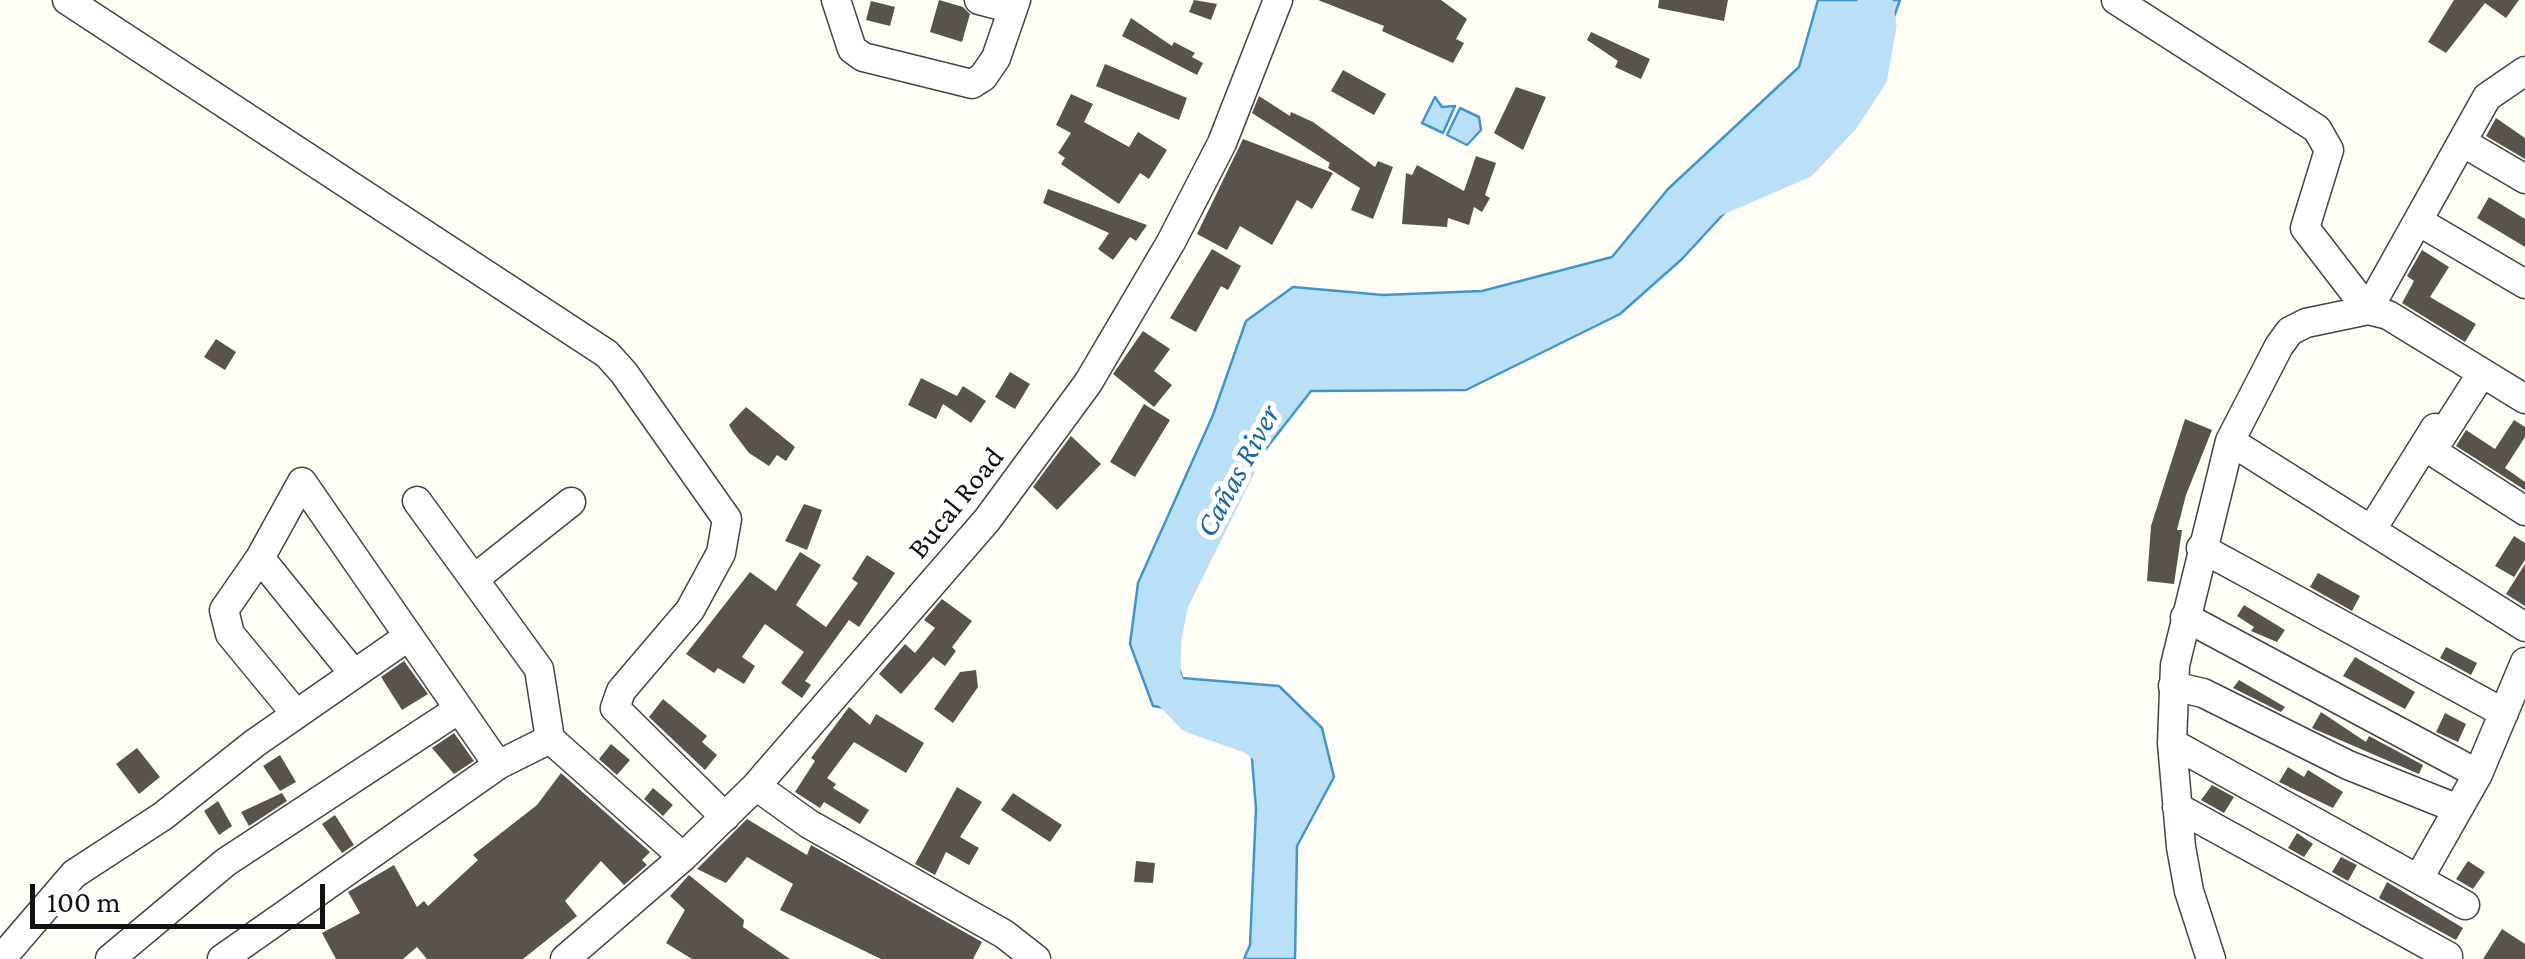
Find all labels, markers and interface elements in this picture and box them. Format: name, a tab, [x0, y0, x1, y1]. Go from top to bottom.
water label: Cañas River	[1187, 399, 1289, 543]
street label: Bucal Road	[900, 440, 1012, 566]
scale bar	[35, 864, 330, 926]
text: 100 m	[47, 885, 121, 918]

